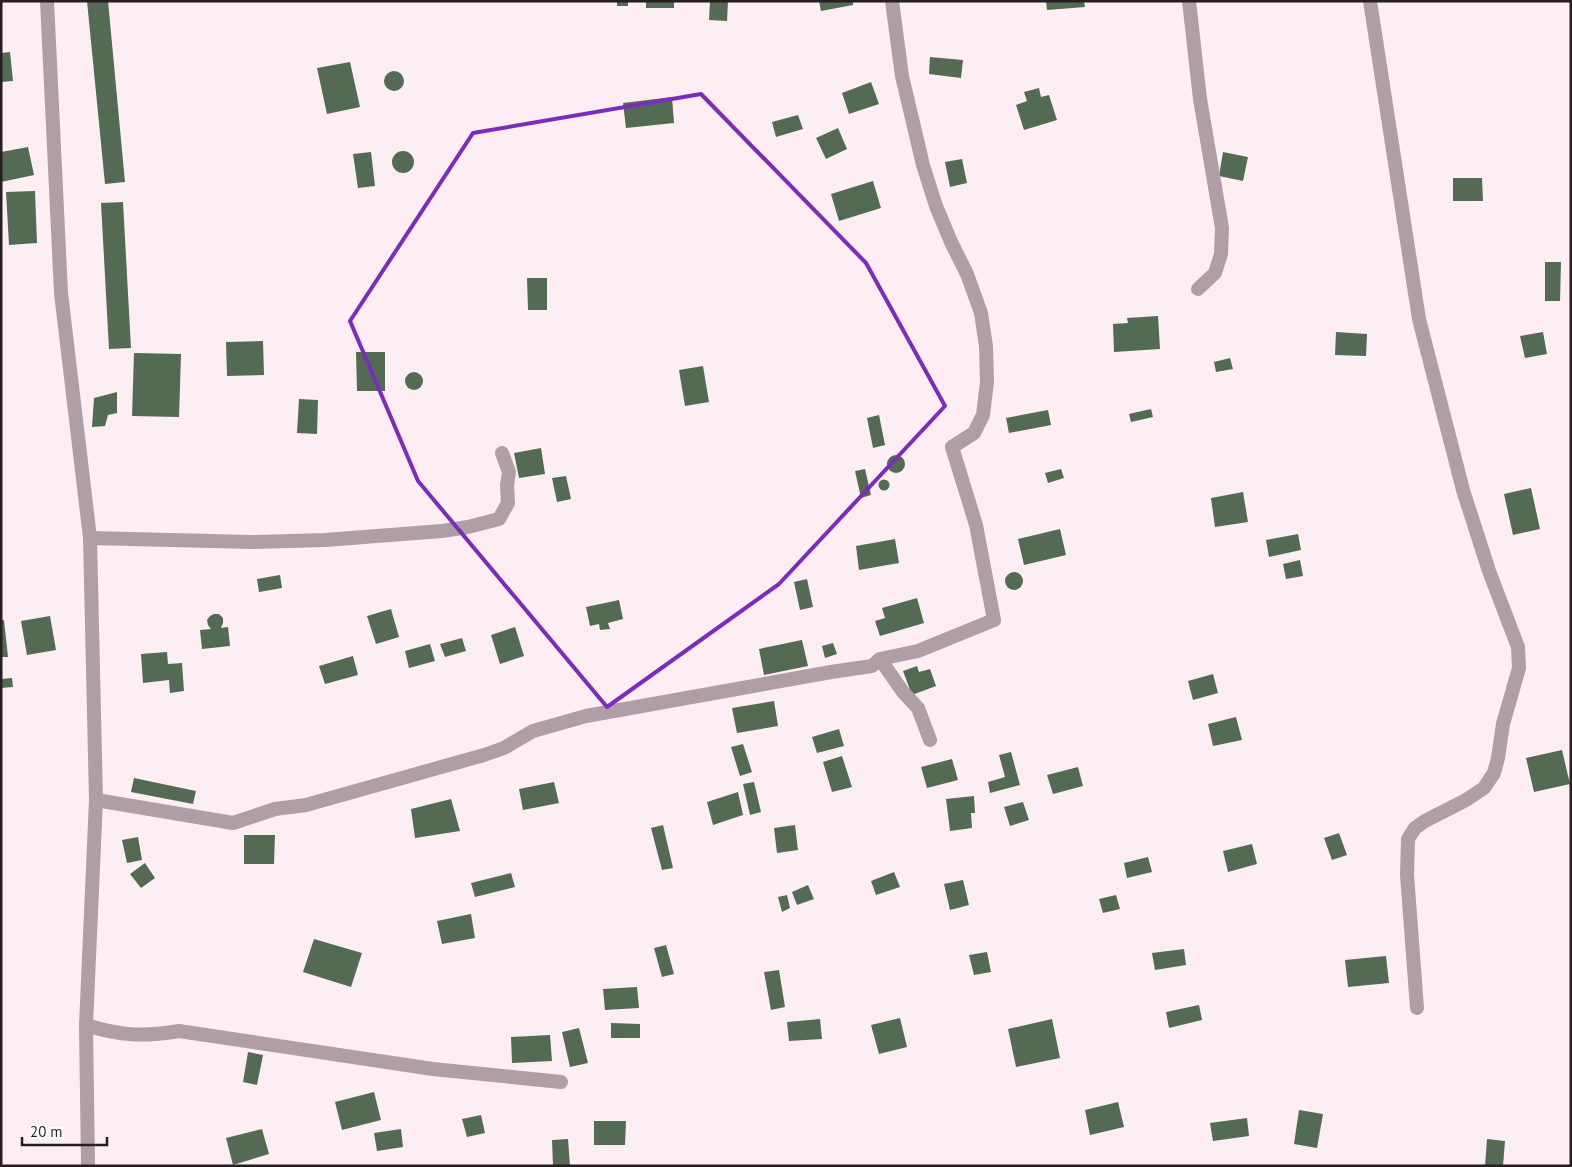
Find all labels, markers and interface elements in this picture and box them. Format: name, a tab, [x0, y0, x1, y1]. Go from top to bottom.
scale bar	[22, 1114, 108, 1146]
text: 20 m	[30, 1122, 63, 1141]

